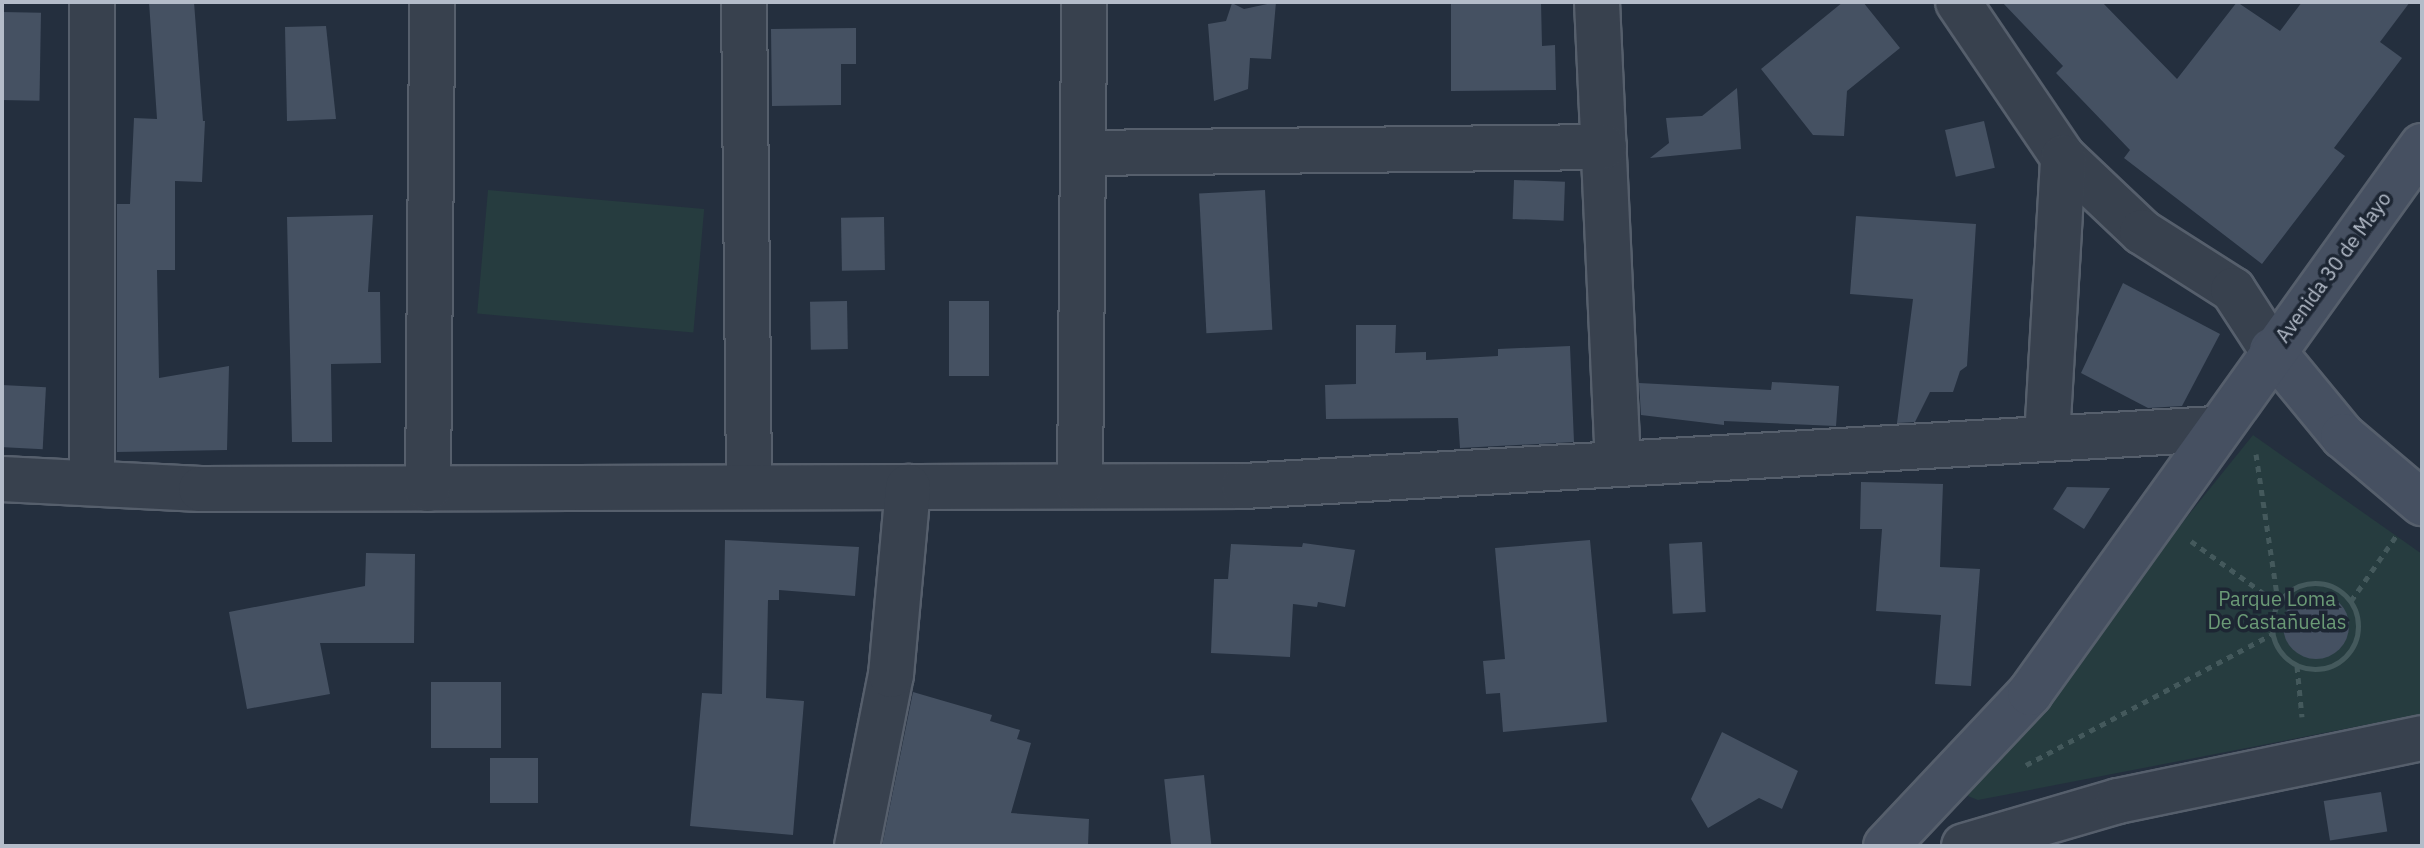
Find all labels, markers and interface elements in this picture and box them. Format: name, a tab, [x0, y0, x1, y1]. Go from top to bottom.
street label: Avenida 30 de Mayo	[2270, 187, 2396, 347]
park label: Parque Loma De Castañuelas	[2207, 586, 2347, 633]

